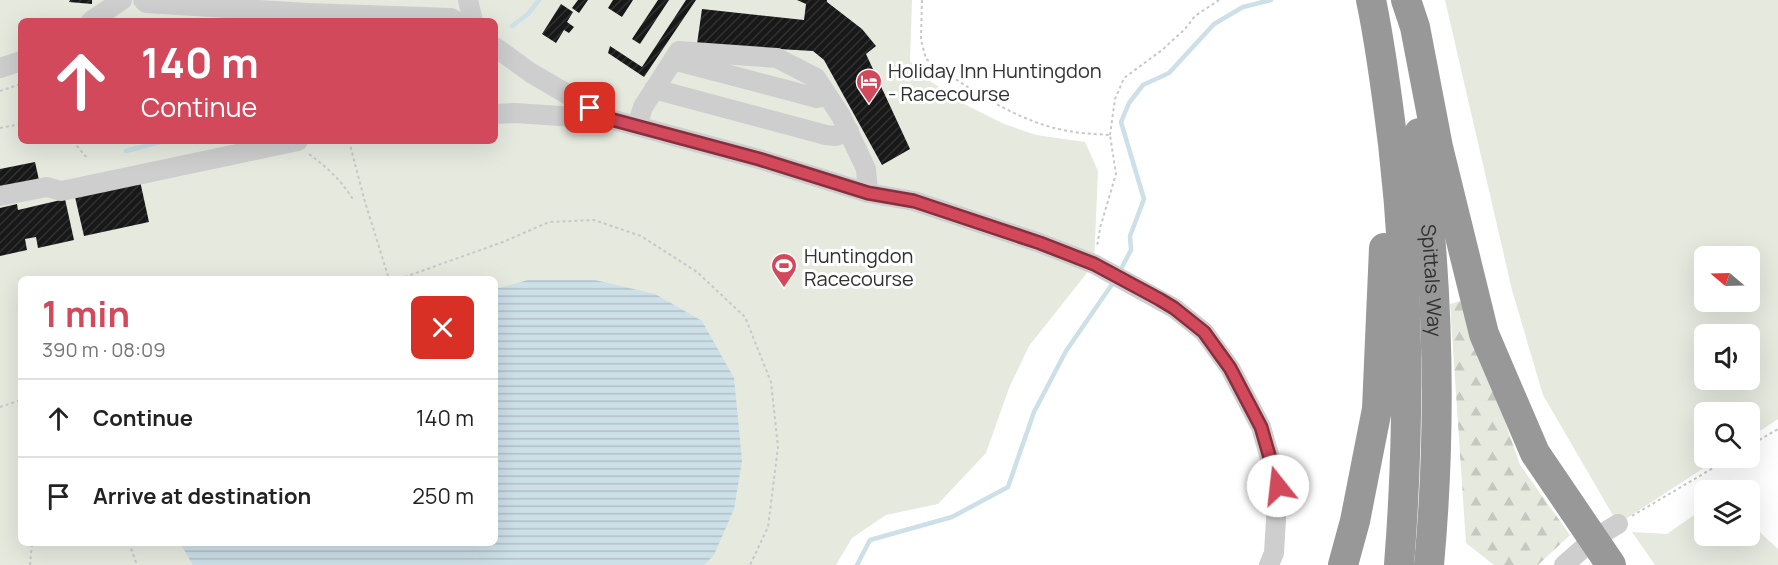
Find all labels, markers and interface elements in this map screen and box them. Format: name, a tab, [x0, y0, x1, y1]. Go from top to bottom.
text: 140 m	[141, 33, 259, 91]
icon: ahead	[42, 42, 120, 120]
place label: Holiday Inn Huntingdon - Racecourse	[888, 57, 1102, 107]
hotel icon: Holiday Inn Huntingdon - Racecourse	[854, 67, 884, 105]
pin	[564, 82, 615, 133]
text: Continue	[141, 88, 257, 125]
icon: arrive	[573, 91, 606, 124]
street label: Spittals Way	[1416, 223, 1449, 338]
place label: Huntingdon Racecourse	[804, 242, 914, 292]
north arrow	[1694, 246, 1760, 312]
map controls	[1694, 246, 1760, 546]
sports icon: Huntingdon Racecourse	[769, 251, 799, 289]
text: 1 min	[42, 289, 130, 338]
button: close	[411, 296, 474, 359]
button: sound	[1694, 324, 1760, 390]
text: 390 m · 08:09	[42, 336, 166, 363]
icon: ahead	[42, 402, 75, 435]
button: search	[1694, 402, 1760, 468]
text: Continue	[93, 403, 193, 433]
text: 140 m	[416, 403, 474, 433]
position arrow	[1246, 454, 1310, 518]
icon: arrive	[42, 480, 75, 513]
button: layers	[1694, 480, 1760, 546]
text: Arrive at destination	[93, 481, 311, 511]
text: 250 m	[412, 481, 474, 511]

